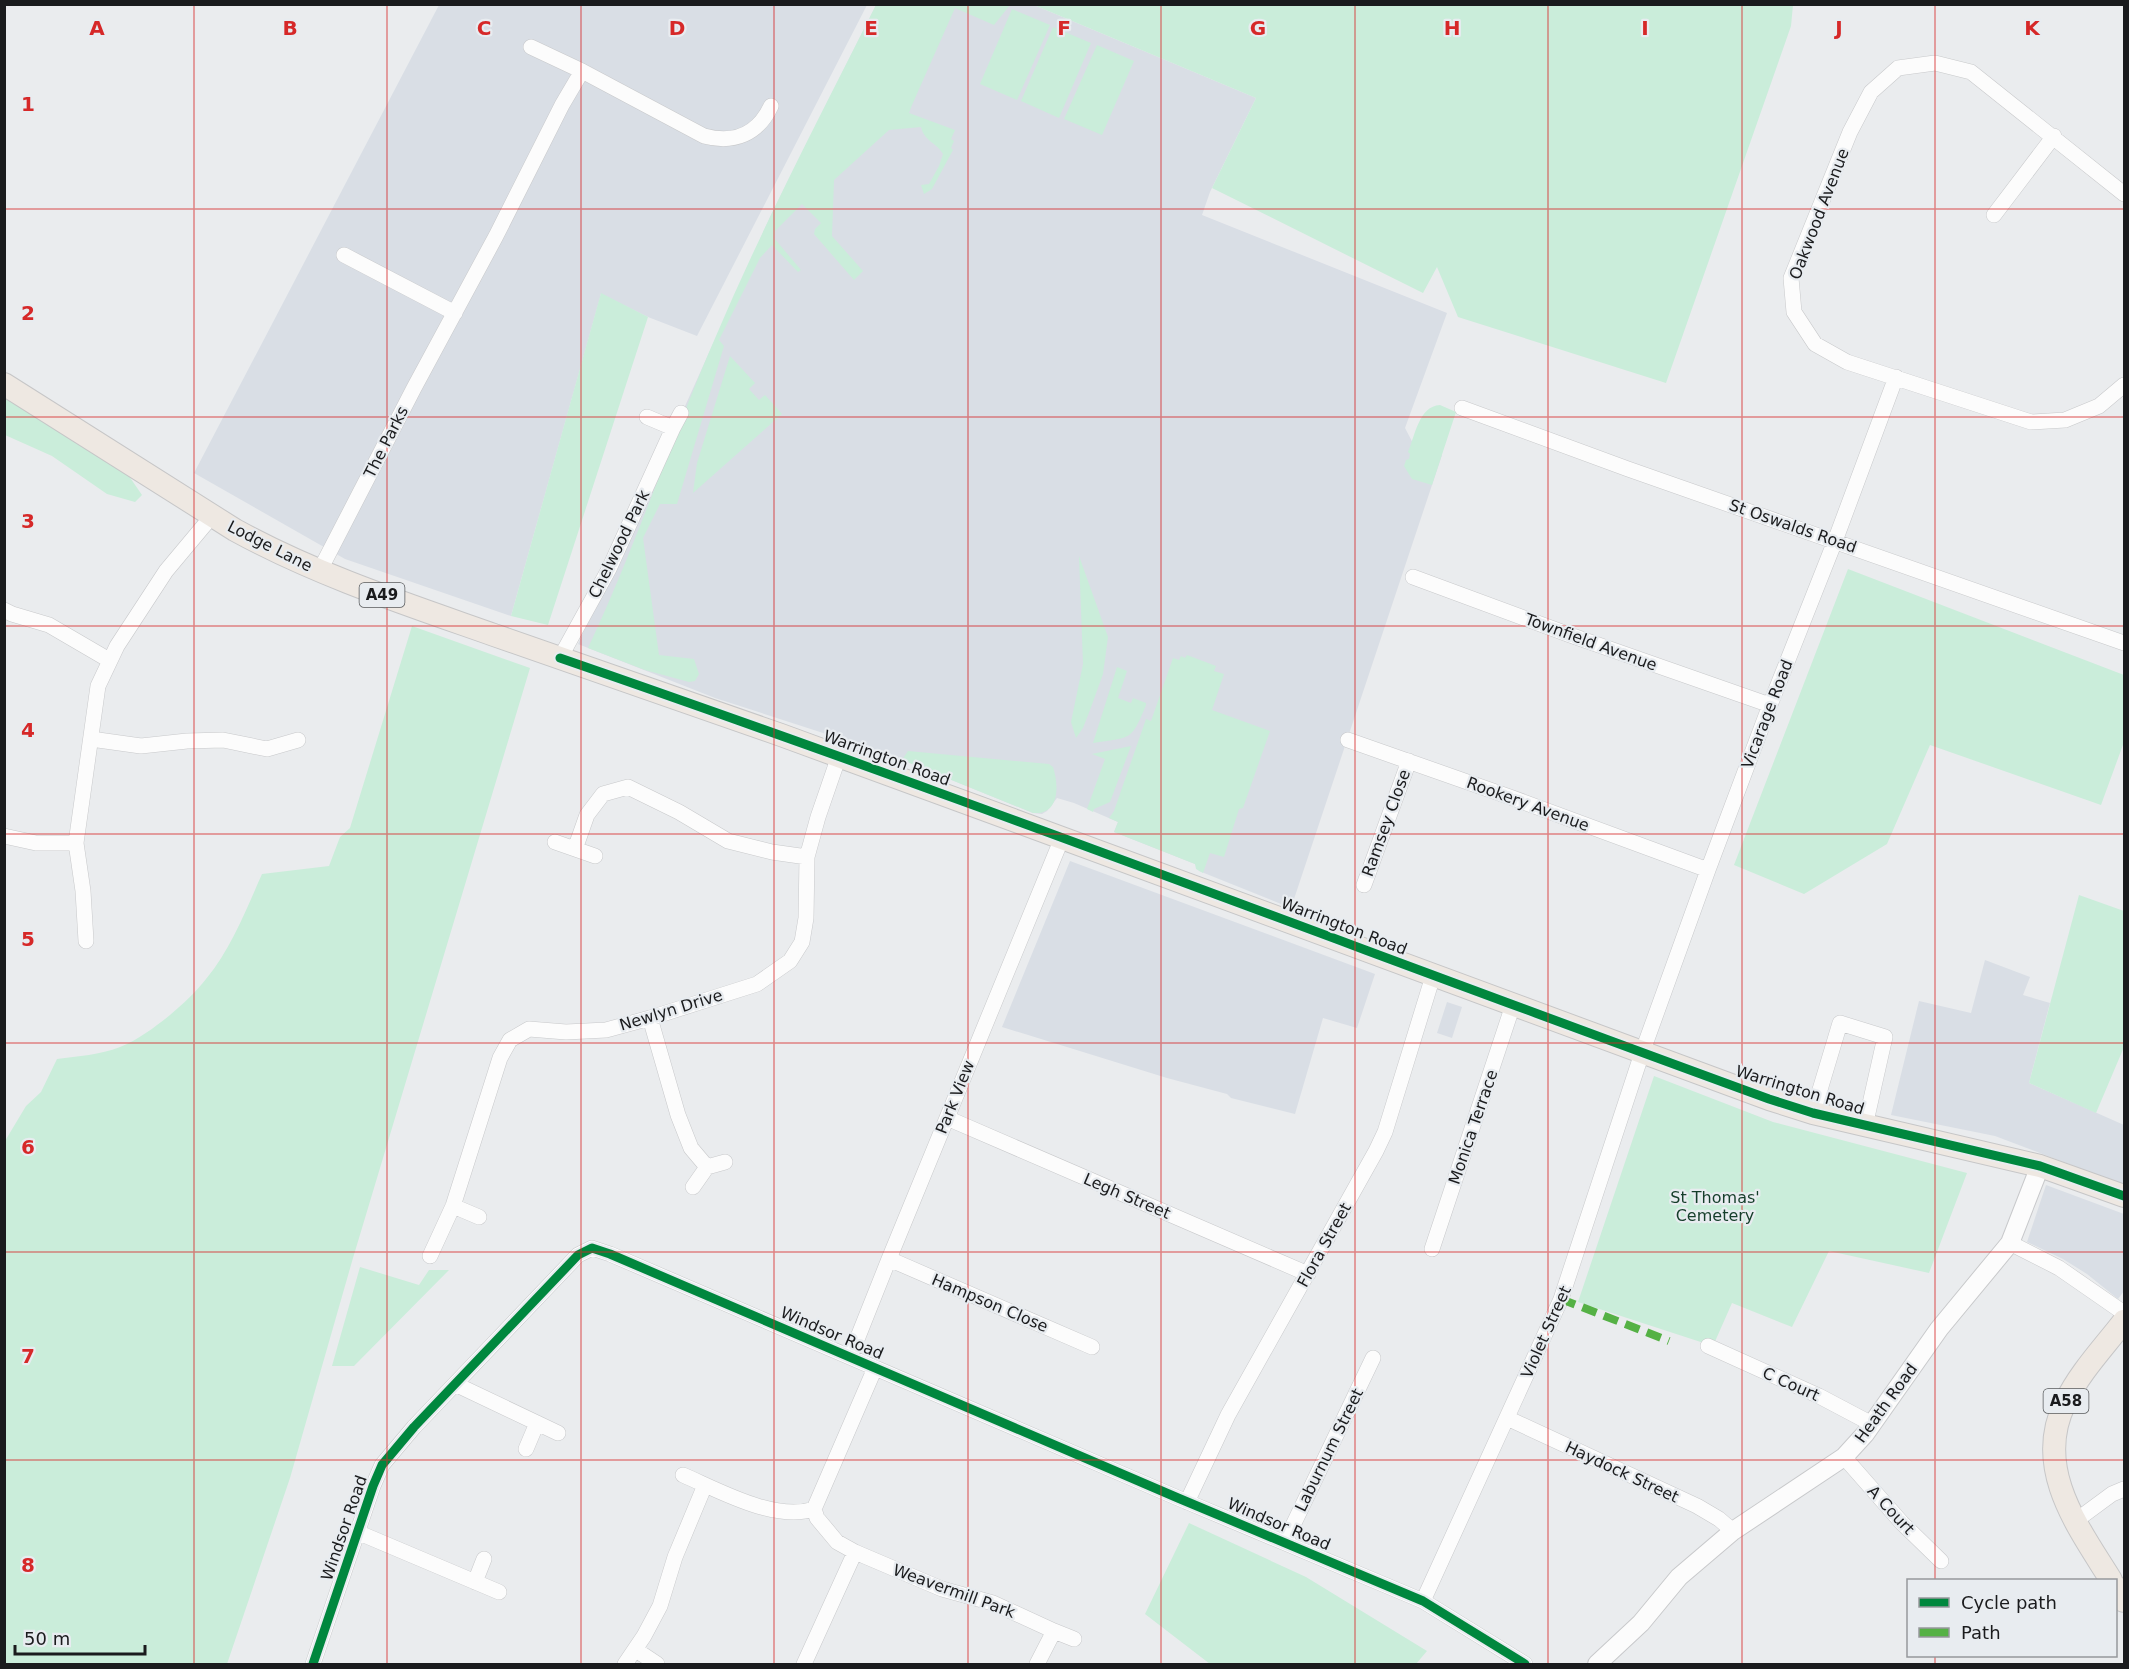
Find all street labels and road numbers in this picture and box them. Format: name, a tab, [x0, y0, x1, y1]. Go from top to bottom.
street label: Oakwood Avenue	[1785, 146, 1853, 282]
street label: The Parks	[359, 403, 412, 482]
street label: Chelwood Park	[585, 486, 654, 601]
street label: St Oswalds Road	[1727, 495, 1859, 557]
street label: Lodge Lane	[225, 517, 315, 575]
road number: A49	[360, 583, 404, 607]
street label: Townfield Avenue	[1521, 609, 1660, 675]
street label: Vicarage Road	[1737, 657, 1797, 771]
street label: Warrington Road	[821, 726, 953, 790]
street label: Ramsey Close	[1358, 767, 1414, 879]
street label: Rookery Avenue	[1464, 773, 1592, 835]
street label: Warrington Road	[1278, 893, 1410, 959]
street label: Newlyn Drive	[617, 985, 725, 1035]
street label: Park View	[932, 1057, 978, 1137]
street label: Warrington Road	[1733, 1061, 1867, 1119]
street label: Monica Terrace	[1444, 1067, 1502, 1187]
street label: Legh Street	[1081, 1169, 1173, 1223]
street label: Flora Street	[1293, 1199, 1355, 1291]
street label: Hampson Close	[929, 1270, 1051, 1336]
street label: Violet Street	[1517, 1283, 1575, 1381]
street label: Windsor Road	[778, 1303, 886, 1363]
street label: Heath Road	[1851, 1360, 1921, 1446]
street label: C Court	[1760, 1363, 1822, 1405]
street label: Laburnum Street	[1291, 1385, 1367, 1515]
road number: A58	[2044, 1389, 2088, 1413]
street label: Haydock Street	[1562, 1437, 1682, 1507]
street label: Windsor Road	[317, 1473, 371, 1583]
street label: A Court	[1864, 1482, 1918, 1538]
street label: Windsor Road	[1225, 1494, 1333, 1554]
street label: Weavermill Park	[890, 1560, 1018, 1622]

